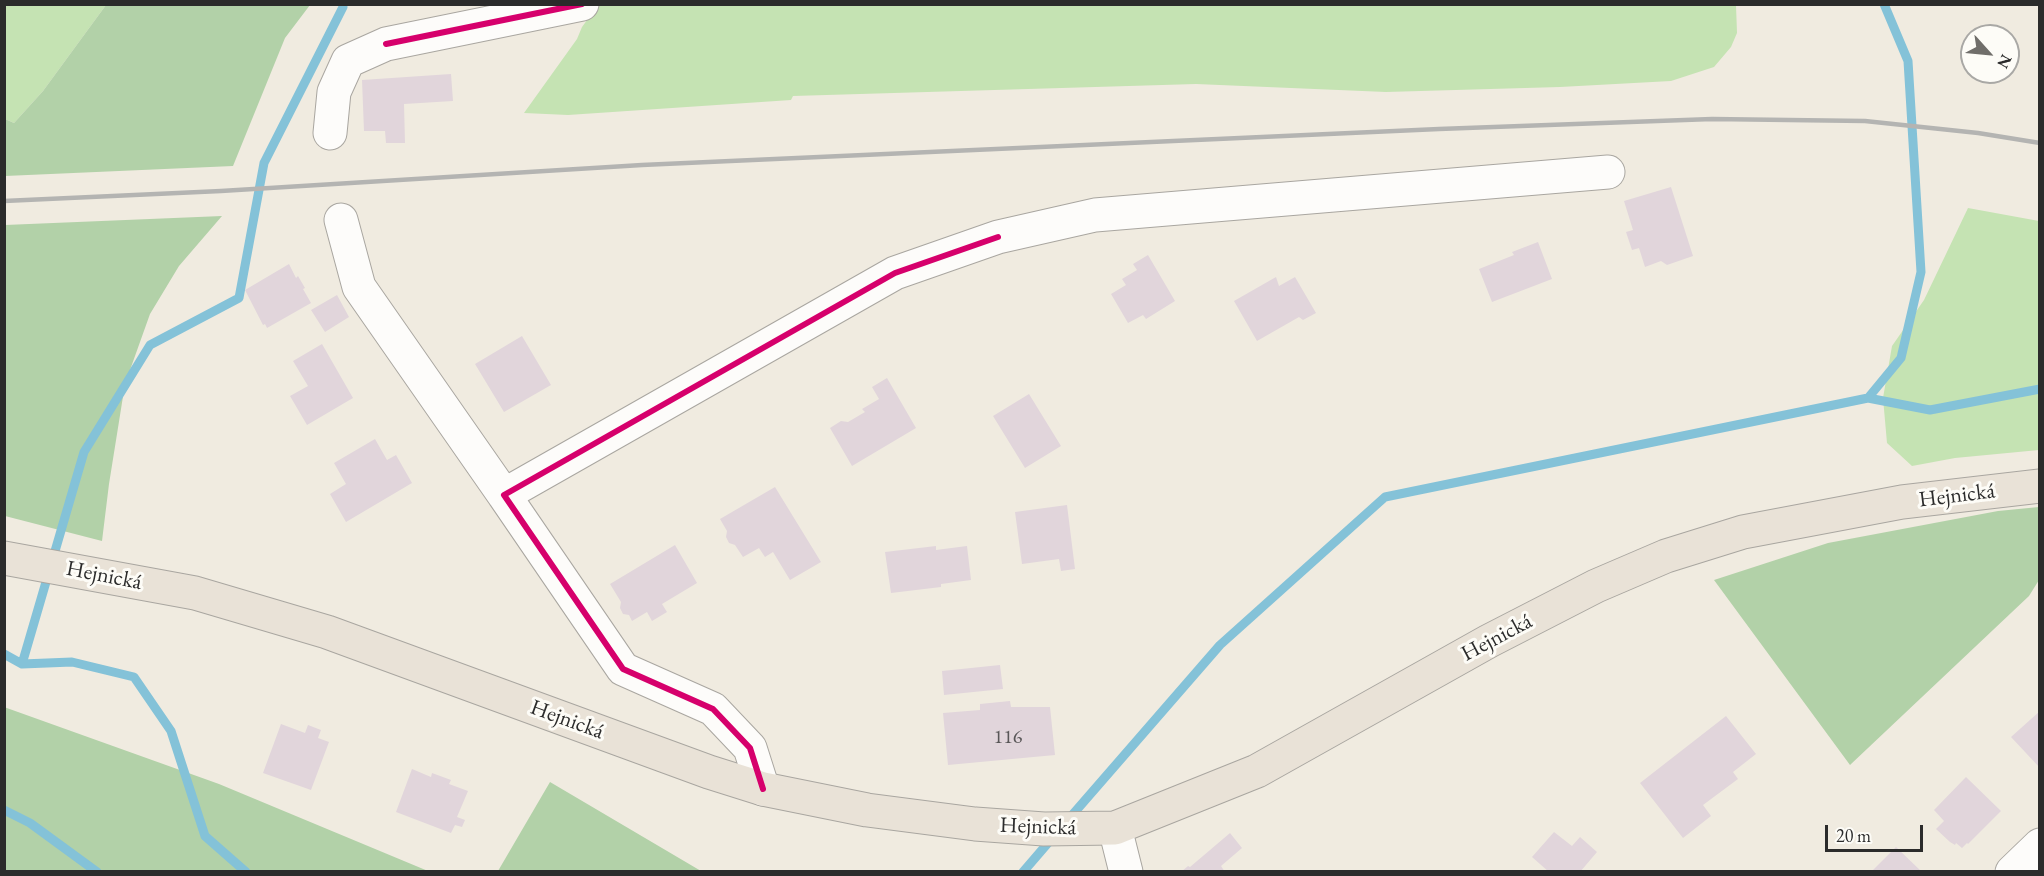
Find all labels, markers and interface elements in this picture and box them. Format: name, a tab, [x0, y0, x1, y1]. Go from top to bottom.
north arrow	[1960, 24, 2020, 84]
text: N	[1992, 51, 2017, 72]
street label: Hejnická	[1917, 478, 1997, 514]
street label: Hejnická	[64, 556, 144, 596]
street label: Hejnická	[1457, 608, 1537, 668]
street label: Hejnická	[527, 695, 607, 745]
house number: 116	[994, 726, 1022, 750]
street label: Hejnická	[999, 812, 1077, 842]
scale bar	[1828, 813, 1926, 851]
text: 20 m	[1836, 824, 1871, 847]

